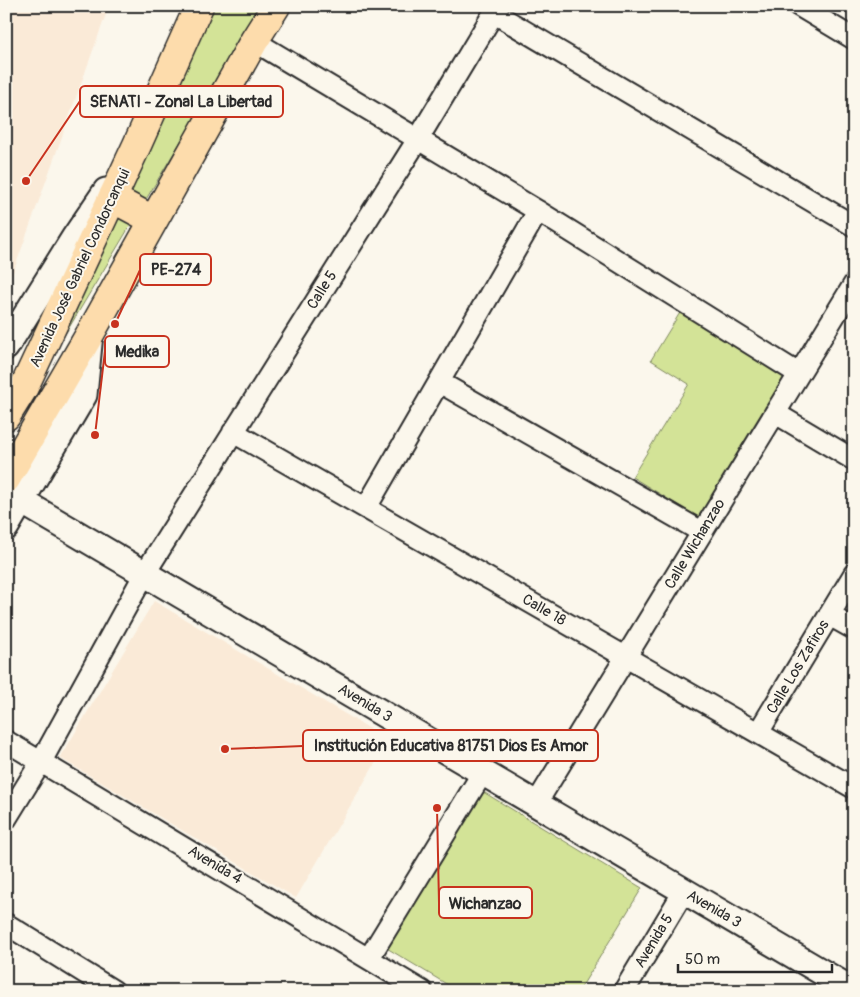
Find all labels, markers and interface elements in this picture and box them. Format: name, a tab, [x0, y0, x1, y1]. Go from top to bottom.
callout: SENATI - Zonal La Libertad	[80, 86, 283, 117]
text: SENATI - Zonal La Libertad	[90, 92, 272, 112]
street label: Avenida José Gabriel Condorcanqui	[26, 165, 135, 370]
callout: PE-274	[140, 254, 211, 285]
text: PE-274	[151, 260, 202, 280]
street label: Calle 5	[303, 267, 341, 313]
callout: Medika	[105, 336, 169, 367]
text: Medika	[115, 342, 160, 362]
street label: Calle Wichanzao	[661, 495, 729, 593]
street label: Calle 18	[519, 590, 570, 630]
street label: Calle Los Zafiros	[762, 616, 834, 717]
street label: Avenida 3	[334, 679, 396, 727]
callout: Institución Educativa 81751 Dios Es Amor	[303, 730, 598, 761]
text: Institución Educativa 81751 Dios Es Amor	[314, 736, 589, 756]
street label: Avenida 4	[184, 841, 246, 889]
street label: Avenida 3	[683, 886, 745, 932]
callout: Wichanzao	[439, 887, 532, 918]
text: Wichanzao	[449, 894, 522, 914]
street label: Avenida 5	[631, 911, 677, 971]
scale bar	[678, 942, 831, 974]
text: 50 m	[685, 950, 720, 969]

